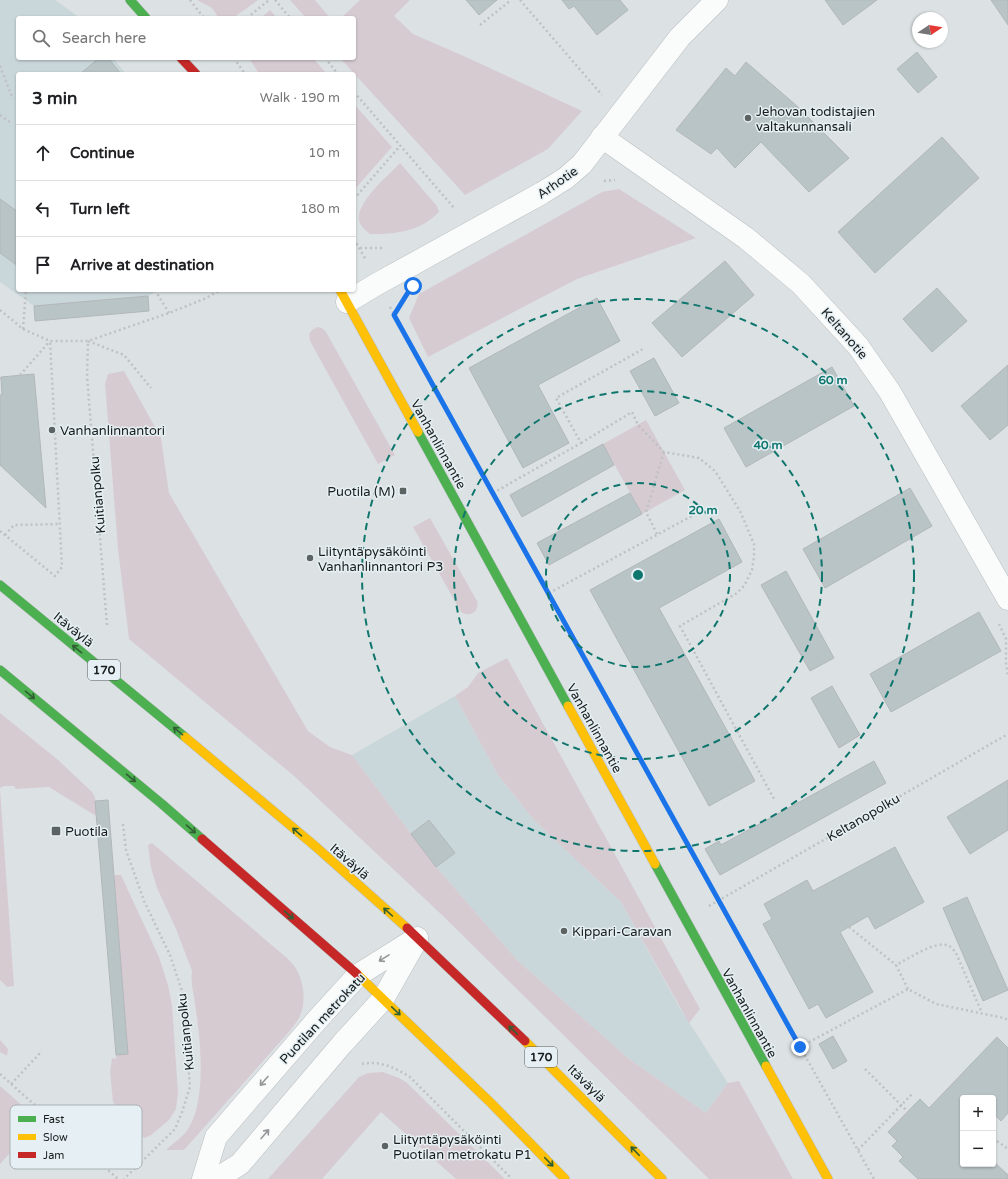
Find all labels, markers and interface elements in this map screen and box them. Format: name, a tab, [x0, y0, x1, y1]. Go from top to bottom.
north arrow	[912, 12, 948, 48]
search box	[16, 16, 356, 60]
icon: search	[30, 27, 52, 49]
text: Search here	[62, 29, 146, 47]
text: 3 min	[32, 88, 77, 109]
text: Walk · 190 m	[260, 90, 340, 106]
place label: Jehovan todistajien valtakunnansali	[756, 104, 875, 135]
marker: Jehovan todistajien valtakunnansali	[743, 113, 753, 123]
icon: ahead	[32, 142, 54, 164]
text: Continue	[70, 144, 134, 162]
text: 10 m	[308, 145, 340, 161]
street label: Arhotie	[534, 163, 581, 203]
icon: left	[32, 198, 54, 220]
text: Turn left	[70, 200, 130, 218]
text: 180 m	[300, 201, 340, 217]
icon: arrive	[32, 254, 54, 276]
text: Arrive at destination	[70, 256, 214, 274]
route start	[404, 277, 422, 295]
street label: Keltanotie	[818, 305, 871, 363]
text: 60 m	[818, 373, 848, 387]
street label: Vanhanlinnantie	[407, 397, 469, 492]
place label: Vanhanlinnantori	[60, 423, 165, 439]
marker: Vanhanlinnantori	[47, 425, 57, 435]
text: 40 m	[753, 438, 783, 452]
street label: Kuitianpolku	[87, 456, 109, 534]
place label: Puotila (M)	[327, 484, 395, 500]
marker: Puotila (M)	[398, 486, 408, 496]
text: 20 m	[688, 503, 718, 517]
place label: Liityntäpysäköinti Vanhanlinnantori P3	[318, 544, 443, 575]
marker: Liityntäpysäköinti Vanhanlinnantori P3	[305, 553, 315, 563]
centre of rings	[631, 568, 645, 582]
street label: Itäväylä	[50, 609, 97, 651]
one-way arrow	[72, 644, 83, 653]
road number: 170	[88, 660, 120, 680]
street label: Vanhanlinnantie	[563, 681, 625, 776]
one-way arrow	[25, 690, 36, 699]
one-way arrow	[173, 726, 184, 735]
one-way arrow	[125, 773, 136, 782]
street label: Keltanopolku	[824, 791, 903, 845]
place label: Puotila	[65, 824, 108, 840]
marker: Puotila	[50, 825, 62, 837]
one-way arrow	[186, 825, 197, 834]
one-way arrow	[293, 828, 303, 837]
street label: Itäväylä	[326, 840, 372, 883]
one-way arrow	[383, 907, 393, 917]
one-way arrow	[284, 910, 295, 919]
place label: Kippari-Caravan	[572, 924, 672, 940]
marker: Kippari-Caravan	[559, 926, 569, 936]
one-way arrow	[378, 955, 390, 963]
street label: Vanhanlinnantie	[718, 966, 780, 1061]
street label: Puotilan metrokatu	[277, 970, 369, 1067]
street label: Kuitianpolku	[174, 992, 198, 1071]
one-way arrow	[391, 1007, 401, 1016]
one-way arrow	[508, 1025, 518, 1034]
route end	[791, 1038, 809, 1056]
road number: 170	[525, 1047, 557, 1067]
street label: Itäväylä	[564, 1061, 609, 1106]
one-way arrow	[260, 1076, 269, 1086]
map controls	[960, 1095, 996, 1167]
button: +	[960, 1095, 996, 1131]
legend	[10, 1105, 142, 1169]
text: Fast	[43, 1113, 64, 1126]
one-way arrow	[260, 1130, 269, 1140]
text: Slow	[43, 1131, 68, 1144]
button: −	[960, 1131, 996, 1167]
place label: Liityntäpysäköinti Puotilan metrokatu P1	[393, 1132, 532, 1163]
marker: Liityntäpysäköinti Puotilan metrokatu P1	[380, 1141, 390, 1151]
one-way arrow	[630, 1146, 640, 1156]
text: Jam	[43, 1149, 64, 1162]
one-way arrow	[544, 1157, 554, 1167]

